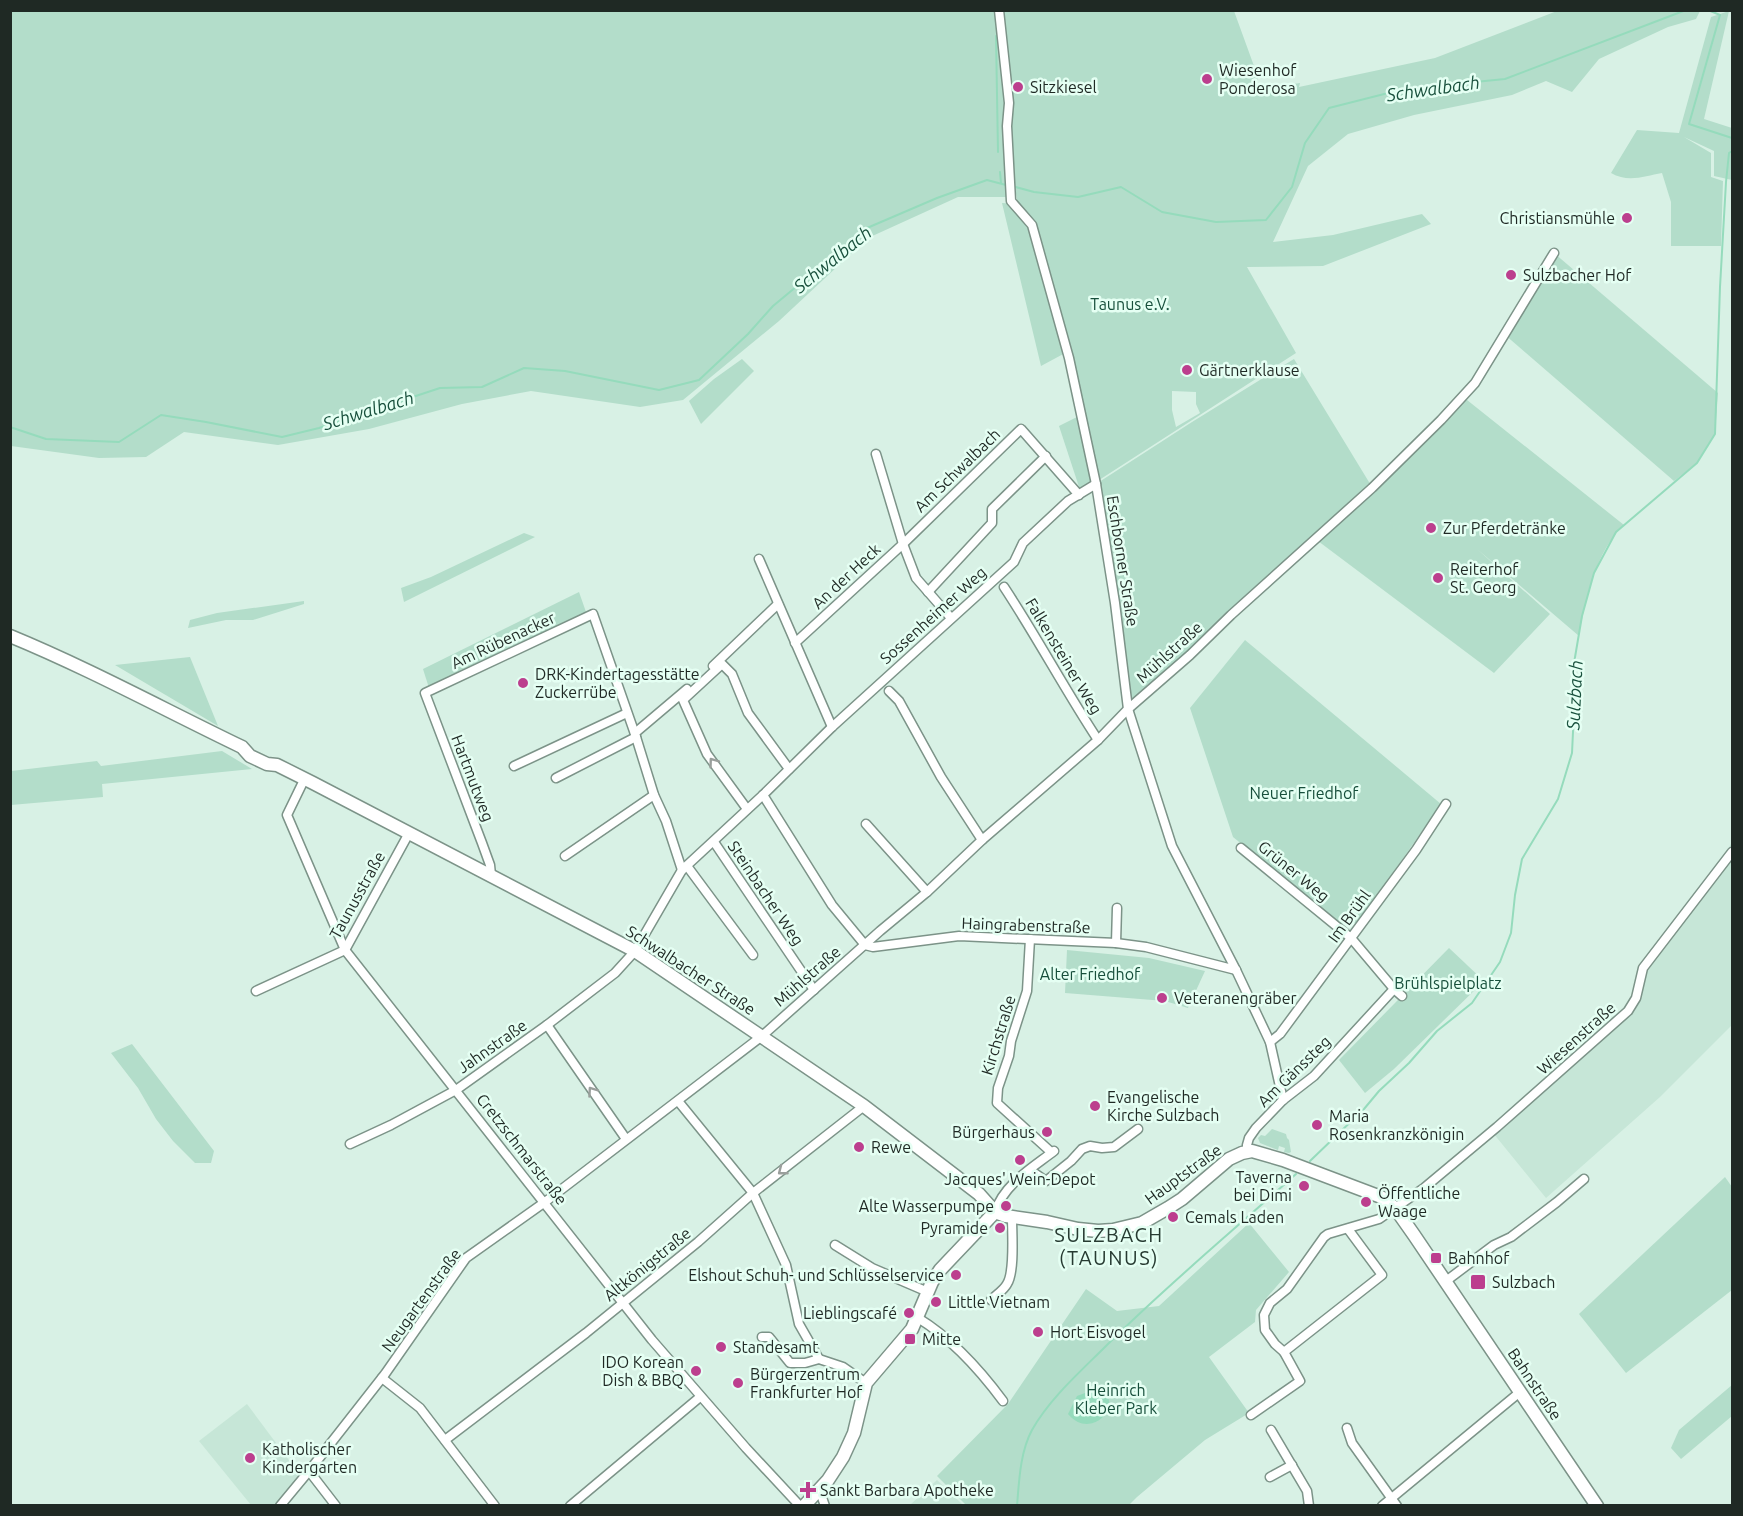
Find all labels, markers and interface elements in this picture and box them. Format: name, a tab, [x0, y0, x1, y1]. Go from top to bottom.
place label: Wiesenhof Ponderosa	[1219, 61, 1297, 97]
marker: Wiesenhof Ponderosa	[1200, 72, 1214, 86]
water label: Schwalbach	[1384, 72, 1481, 105]
place label: Sitzkiesel	[1030, 78, 1097, 96]
marker: Sitzkiesel	[1011, 80, 1025, 94]
place label: Christiansmühle	[1500, 209, 1615, 227]
marker: Christiansmühle	[1620, 211, 1634, 225]
water label: Schwalbach	[788, 222, 875, 297]
place label: Sulzbacher Hof	[1523, 266, 1632, 284]
marker: Sulzbacher Hof	[1504, 268, 1518, 282]
park label: Taunus e.V.	[1090, 295, 1170, 313]
place label: Gärtnerklause	[1199, 361, 1300, 379]
marker: Gärtnerklause	[1180, 363, 1194, 377]
water label: Schwalbach	[319, 387, 416, 434]
street label: Am Schwalbach	[911, 425, 1003, 515]
street label: Eschborner Straße	[1104, 494, 1142, 628]
place label: Zur Pferdetränke	[1443, 519, 1566, 537]
marker: Zur Pferdetränke	[1424, 521, 1438, 535]
street label: An der Heck	[808, 540, 884, 612]
place label: Reiterhof St. Georg	[1450, 560, 1519, 596]
street label: Sossenheimer Weg	[876, 563, 990, 667]
marker: Reiterhof St. Georg	[1431, 571, 1445, 585]
street label: Falkensteiner Weg	[1022, 595, 1106, 717]
street label: Am Rübenacker	[448, 608, 558, 672]
street label: Mühlstraße	[1132, 618, 1206, 686]
water label: Sulzbach	[1562, 659, 1586, 732]
place label: DRK-Kindertagesstätte Zuckerrübe	[535, 665, 700, 701]
marker: DRK-Kindertagesstätte Zuckerrübe	[516, 676, 530, 690]
street label: Hartmutweg	[448, 732, 498, 824]
one-way arrow	[709, 757, 720, 768]
park label: Neuer Friedhof	[1250, 784, 1359, 802]
street label: Steinbacher Weg	[724, 837, 808, 949]
street label: Grüner Weg	[1255, 837, 1333, 905]
street label: Taunusstraße	[326, 848, 388, 942]
street label: Im Brühl	[1324, 886, 1374, 946]
street label: Haingrabenstraße	[961, 914, 1091, 936]
street label: Schwalbacher Straße	[623, 922, 759, 1018]
street label: Mühlstraße	[770, 942, 844, 1010]
park label: Alter Friedhof	[1040, 965, 1141, 983]
park label: Brühlspielplatz	[1394, 974, 1502, 992]
place label: Veteranengräber	[1174, 989, 1297, 1007]
marker: Veteranengräber	[1155, 991, 1169, 1005]
street label: Kirchstraße	[977, 993, 1019, 1077]
street label: Wiesenstraße	[1533, 998, 1619, 1078]
street label: Jahnstraße	[454, 1016, 530, 1076]
street label: Am Gänssteg	[1254, 1032, 1334, 1110]
one-way arrow	[588, 1087, 599, 1098]
place label: Evangelische Kirche Sulzbach	[1107, 1088, 1219, 1124]
street label: Cretzschmarstraße	[473, 1090, 571, 1208]
marker: Evangelische Kirche Sulzbach	[1088, 1099, 1102, 1113]
place label: Maria Rosenkranzkönigin	[1329, 1107, 1464, 1143]
marker: Maria Rosenkranzkönigin	[1310, 1118, 1324, 1132]
place label: Bürgerhaus	[952, 1123, 1035, 1141]
marker: Bürgerhaus	[1040, 1125, 1054, 1139]
place label: Rewe	[871, 1138, 911, 1156]
marker: Rewe	[852, 1140, 866, 1154]
street label: Hauptstraße	[1141, 1140, 1225, 1208]
marker: Jacques' Wein-Depot	[1013, 1153, 1027, 1167]
one-way arrow	[777, 1163, 788, 1174]
place label: Taverna bei Dimi	[1233, 1168, 1292, 1204]
place label: Jacques' Wein-Depot	[944, 1170, 1096, 1188]
marker: Taverna bei Dimi	[1297, 1179, 1311, 1193]
place label: Öffentliche Waage	[1378, 1184, 1460, 1220]
marker: Öffentliche Waage	[1359, 1195, 1373, 1209]
place label: Alte Wasserpumpe	[859, 1197, 994, 1215]
marker: Alte Wasserpumpe	[999, 1199, 1013, 1213]
place label: Cemals Laden	[1185, 1208, 1284, 1226]
marker: Cemals Laden	[1166, 1210, 1180, 1224]
place label: Pyramide	[920, 1219, 988, 1237]
marker: Pyramide	[993, 1221, 1007, 1235]
district label: SULZBACH (TAUNUS)	[1054, 1223, 1164, 1269]
street label: Altkönigstraße	[600, 1224, 694, 1304]
street label: Neugartenstraße	[378, 1245, 464, 1355]
place label: Bahnhof	[1448, 1249, 1510, 1267]
marker: Bahnhof	[1429, 1251, 1443, 1265]
place label: Elshout Schuh- und Schlüsselservice	[688, 1266, 944, 1284]
marker: Elshout Schuh- und Schlüsselservice	[949, 1268, 963, 1282]
marker: Sulzbach	[1469, 1273, 1487, 1291]
place label: Sulzbach	[1492, 1273, 1555, 1291]
place label: Little Vietnam	[948, 1293, 1050, 1311]
marker: Little Vietnam	[929, 1295, 943, 1309]
place label: Lieblingscafé	[803, 1304, 897, 1322]
marker: Lieblingscafé	[902, 1306, 916, 1320]
place label: Hort Eisvogel	[1050, 1323, 1146, 1341]
marker: Hort Eisvogel	[1031, 1325, 1045, 1339]
place label: Mitte	[922, 1330, 961, 1348]
marker: Mitte	[903, 1332, 917, 1346]
place label: Standesamt	[733, 1338, 819, 1356]
marker: Standesamt	[714, 1340, 728, 1354]
street label: Bahnstraße	[1504, 1345, 1566, 1423]
place label: IDO Korean Dish & BBQ	[601, 1353, 684, 1389]
marker: IDO Korean Dish & BBQ	[689, 1364, 703, 1378]
place label: Bürgerzentrum Frankfurter Hof	[750, 1365, 863, 1401]
marker: Bürgerzentrum Frankfurter Hof	[731, 1376, 745, 1390]
park label: Heinrich Kleber Park	[1075, 1381, 1157, 1417]
place label: Katholischer Kindergarten	[262, 1440, 357, 1476]
marker: Katholischer Kindergarten	[243, 1451, 257, 1465]
place label: Sankt Barbara Apotheke	[820, 1481, 994, 1499]
marker: Sankt Barbara Apotheke	[801, 1483, 815, 1497]

